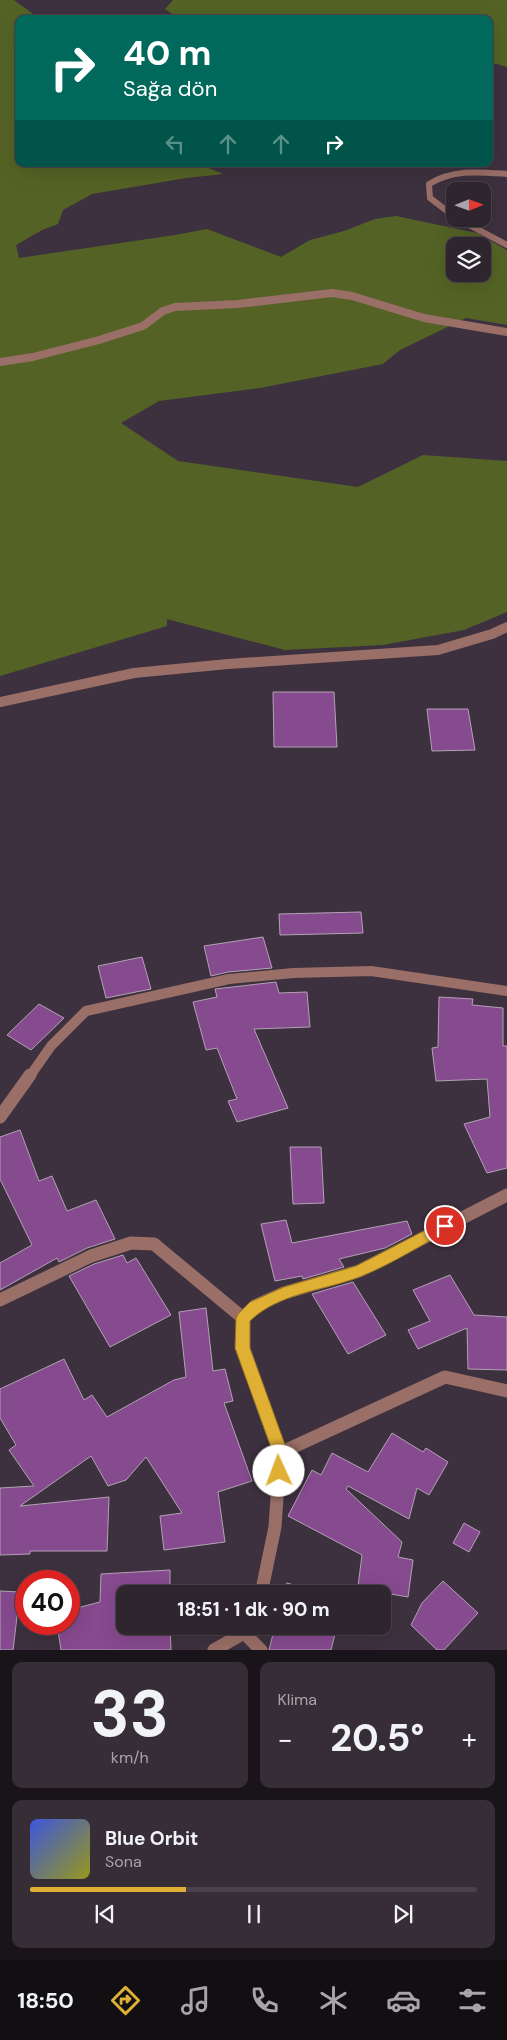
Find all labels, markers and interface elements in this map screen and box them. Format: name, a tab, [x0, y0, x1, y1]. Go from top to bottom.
text: 40 m	[123, 30, 212, 76]
icon: right	[40, 35, 105, 100]
text: Sağa dön	[123, 74, 217, 103]
icon: left	[161, 130, 189, 158]
icon: ahead	[214, 130, 242, 158]
icon: ahead	[267, 130, 295, 158]
icon: right	[320, 130, 348, 158]
north arrow	[446, 182, 491, 228]
map controls	[446, 182, 491, 282]
button: layers	[446, 237, 491, 282]
pin	[424, 1205, 466, 1247]
icon: arrive	[431, 1212, 459, 1240]
position arrow	[252, 1444, 304, 1496]
speed limit sign: 40	[15, 1570, 80, 1635]
text: 18:51 · 1 dk · 90 m	[177, 1597, 330, 1622]
text: 33	[91, 1672, 169, 1756]
text: Klima	[278, 1689, 317, 1710]
text: 20.5°	[330, 1713, 424, 1763]
text: −	[278, 1721, 293, 1758]
text: +	[462, 1721, 477, 1758]
text: km/h	[111, 1747, 149, 1768]
text: Blue Orbit	[105, 1826, 198, 1851]
text: Sona	[105, 1851, 142, 1872]
icon: previous	[91, 1900, 119, 1928]
icon: pause	[240, 1900, 268, 1928]
icon: next	[389, 1900, 417, 1928]
icon: directions	[108, 1983, 143, 2018]
icon: music	[178, 1983, 213, 2018]
icon: phone	[247, 1983, 282, 2018]
icon: climate	[316, 1983, 351, 2018]
icon: car	[386, 1983, 421, 2018]
icon: filters	[455, 1983, 490, 2018]
text: 18:50	[17, 1986, 74, 2015]

